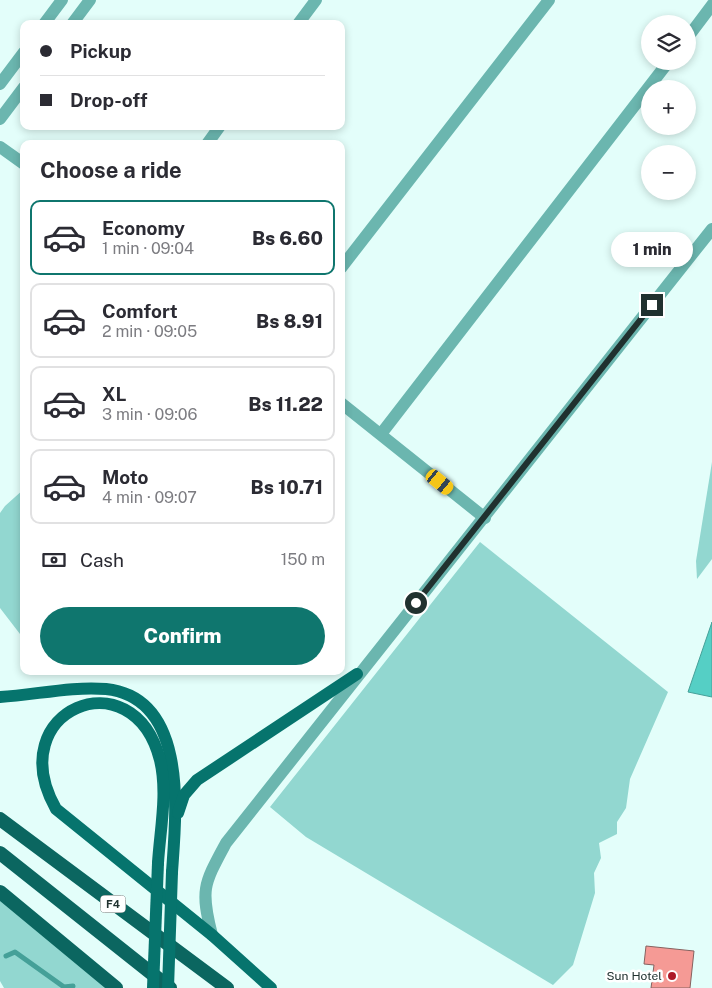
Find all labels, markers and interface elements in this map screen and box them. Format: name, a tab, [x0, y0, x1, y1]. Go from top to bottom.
map controls	[641, 15, 696, 200]
button: layers	[641, 15, 696, 70]
text: Pickup	[70, 40, 132, 62]
button: +	[641, 80, 696, 135]
text: Drop-off	[70, 89, 147, 111]
button: −	[641, 145, 696, 200]
text: Choose a ride	[40, 157, 182, 183]
icon: car	[42, 215, 87, 260]
text: Economy	[102, 217, 185, 239]
text: Bs 6.60	[252, 227, 323, 249]
callout: 1 min	[611, 232, 693, 268]
text: 1 min · 09:04	[102, 239, 194, 258]
text: 1 min	[632, 240, 672, 259]
route end	[641, 294, 663, 316]
icon: car	[42, 298, 87, 343]
text: Comfort	[102, 300, 178, 322]
text: Bs 8.91	[256, 310, 323, 332]
text: 2 min · 09:05	[102, 322, 197, 341]
icon: car	[42, 381, 87, 426]
text: XL	[102, 383, 127, 405]
text: Bs 11.22	[248, 393, 323, 415]
text: 3 min · 09:06	[102, 405, 197, 424]
icon: car	[42, 464, 87, 509]
text: Moto	[102, 466, 148, 488]
car	[423, 467, 456, 497]
text: Bs 10.71	[251, 476, 323, 498]
text: 4 min · 09:07	[102, 488, 197, 507]
icon: cash	[40, 546, 68, 574]
text: Cash	[80, 549, 124, 571]
text: 150 m	[281, 550, 325, 569]
route start	[405, 592, 427, 614]
button: Confirm	[40, 607, 325, 665]
road number: F4	[100, 896, 126, 912]
place label: Sun Hotel	[607, 969, 662, 983]
marker: Sun Hotel	[666, 970, 678, 982]

